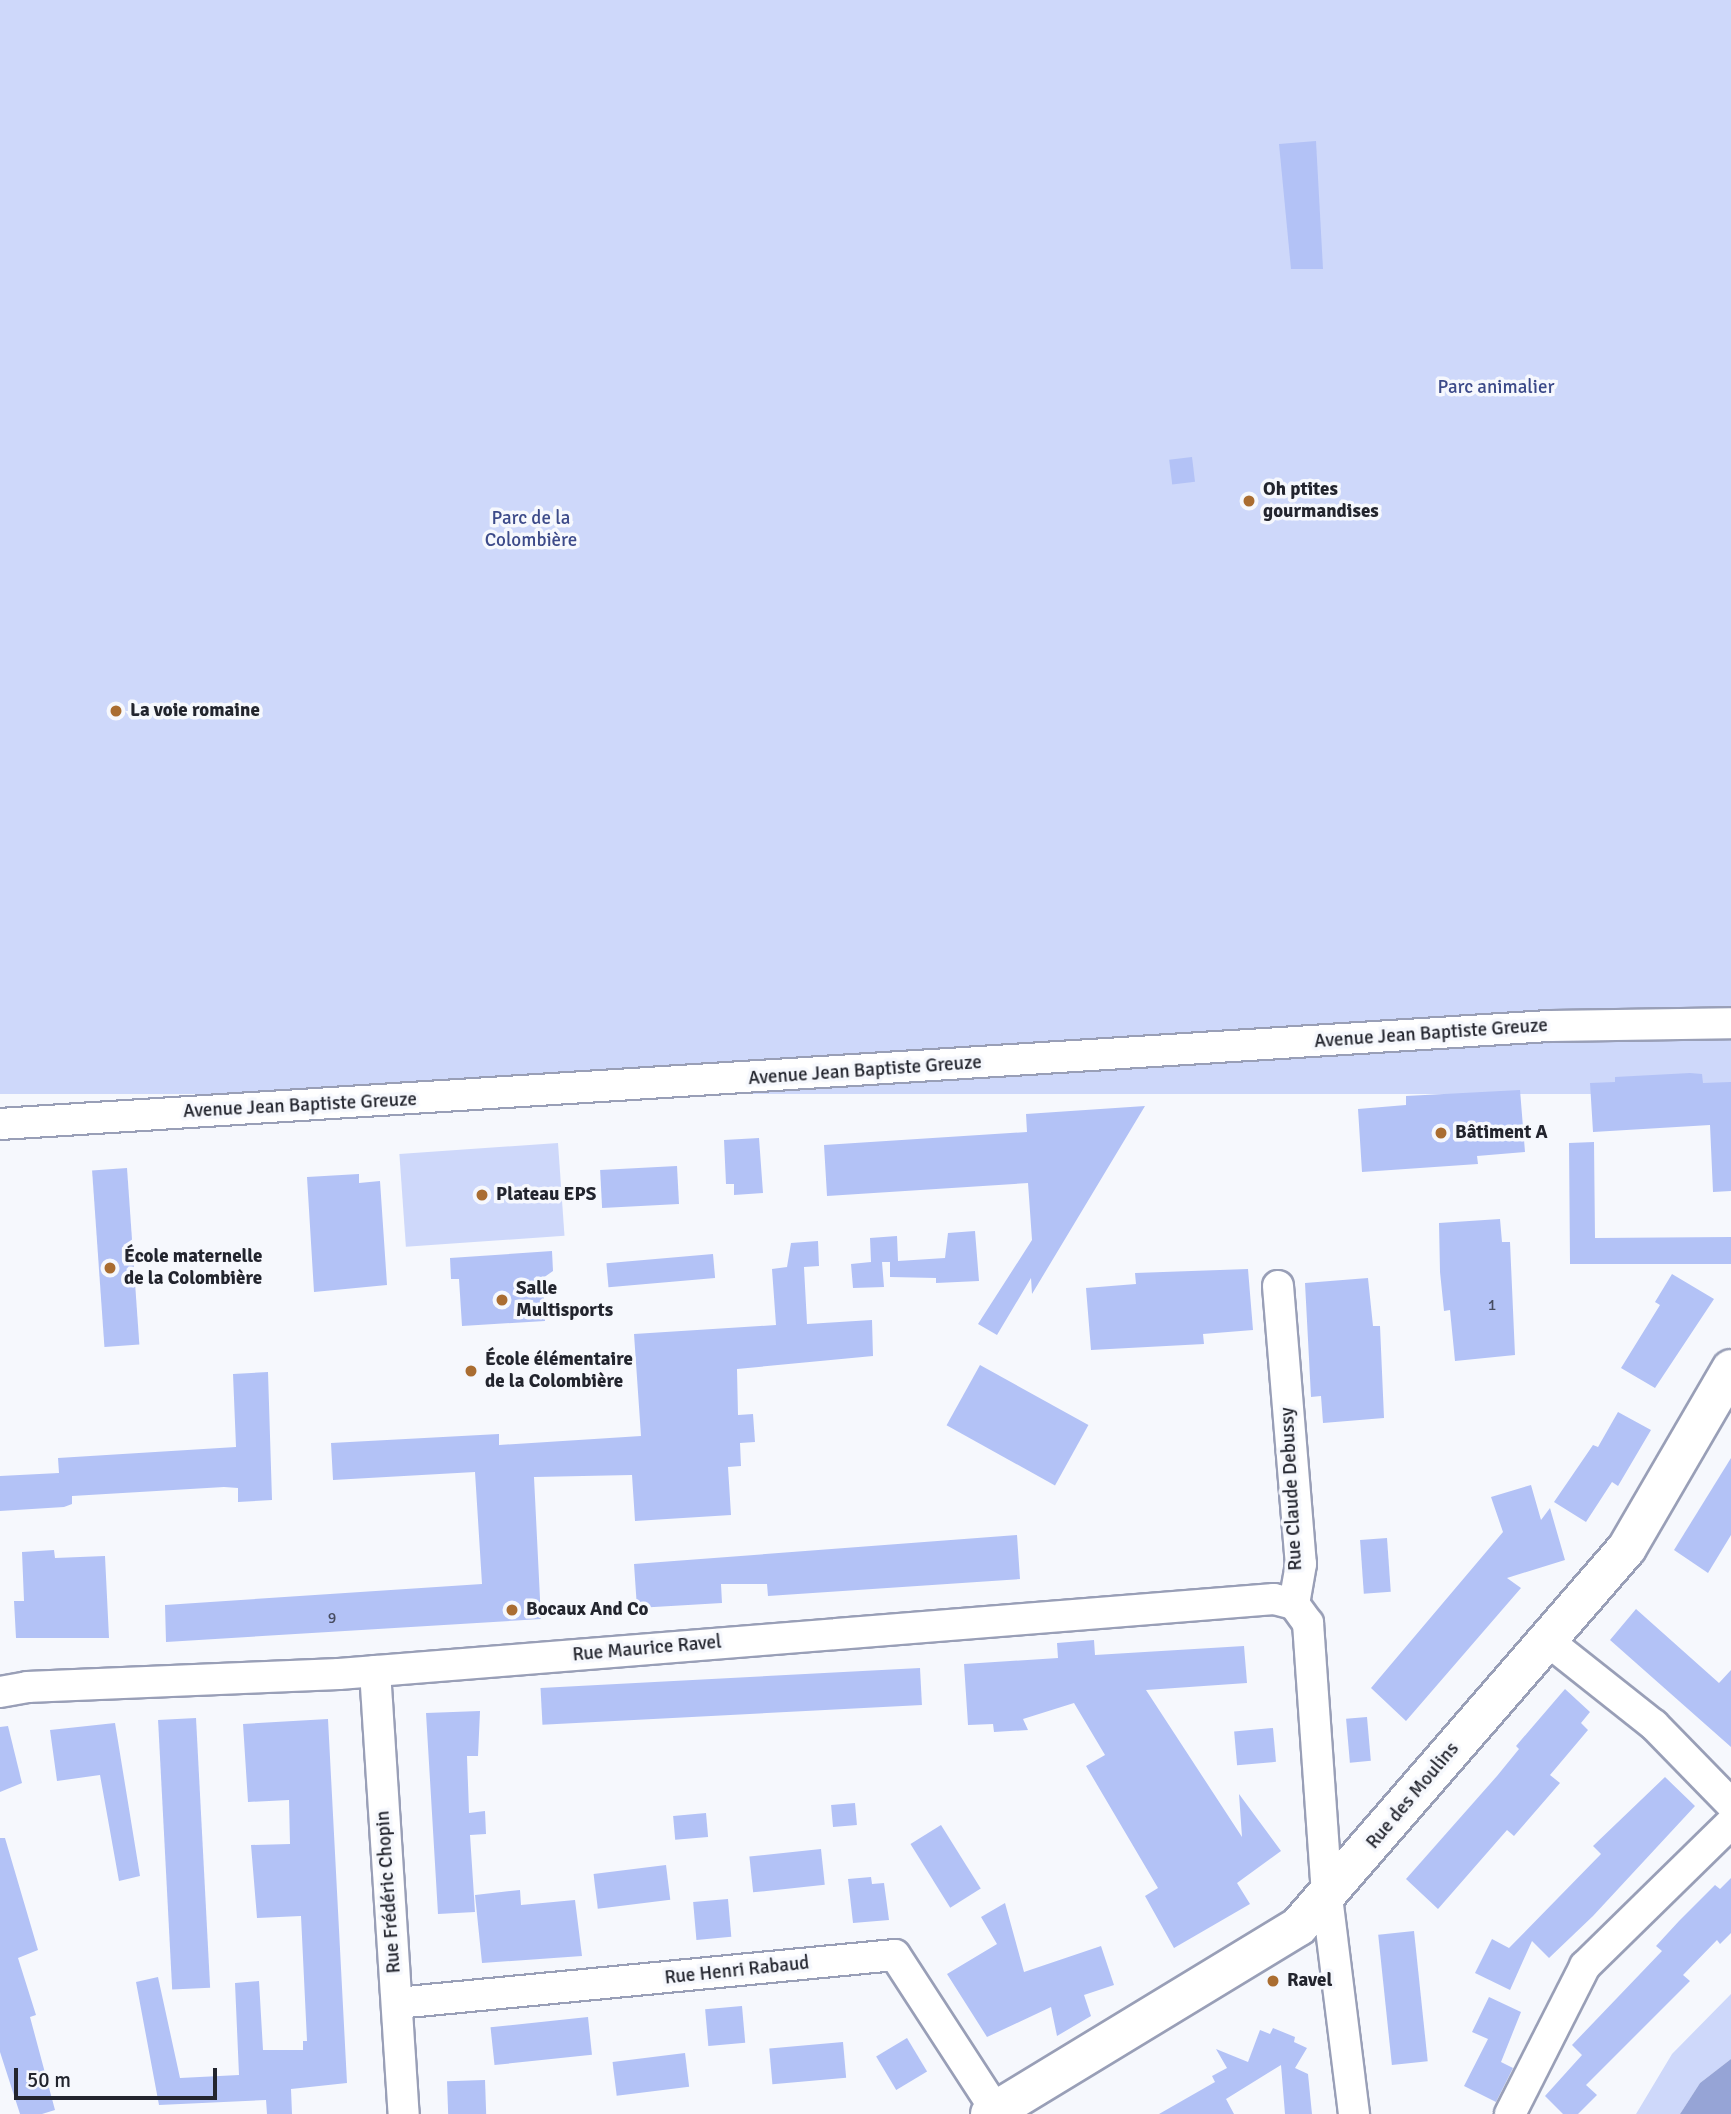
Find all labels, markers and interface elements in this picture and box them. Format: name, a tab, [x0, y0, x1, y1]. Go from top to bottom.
park label: Parc animalier	[1438, 377, 1554, 399]
place label: Oh ptites gourmandises	[1263, 479, 1379, 523]
marker: Oh ptites gourmandises	[1241, 493, 1257, 509]
park label: Parc de la Colombière	[485, 508, 577, 552]
place label: La voie romaine	[130, 700, 260, 722]
marker: La voie romaine	[108, 703, 124, 719]
street label: Avenue Jean Baptiste Greuze	[1314, 1014, 1548, 1054]
street label: Avenue Jean Baptiste Greuze	[748, 1051, 982, 1091]
street label: Avenue Jean Baptiste Greuze	[183, 1088, 417, 1124]
place label: Bâtiment A	[1455, 1122, 1548, 1144]
marker: Bâtiment A	[1433, 1125, 1449, 1141]
place label: Plateau EPS	[496, 1184, 596, 1206]
marker: Plateau EPS	[474, 1187, 490, 1203]
place label: École maternelle de la Colombière	[124, 1246, 263, 1290]
marker: École maternelle de la Colombière	[102, 1260, 118, 1276]
place label: Salle Multisports	[516, 1278, 613, 1322]
marker: Salle Multisports	[494, 1292, 510, 1308]
house number: 1	[1488, 1295, 1496, 1315]
place label: École élémentaire de la Colombière	[485, 1349, 633, 1393]
marker: École élémentaire de la Colombière	[463, 1363, 479, 1379]
street label: Rue Claude Debussy	[1276, 1407, 1308, 1571]
place label: Bocaux And Co	[526, 1599, 648, 1621]
marker: Bocaux And Co	[504, 1602, 520, 1618]
house number: 9	[328, 1608, 336, 1628]
street label: Rue Maurice Ravel	[572, 1631, 722, 1667]
street label: Rue des Moulins	[1362, 1738, 1464, 1854]
street label: Rue Frédéric Chopin	[372, 1810, 406, 1974]
street label: Rue Henri Rabaud	[664, 1952, 810, 1990]
place label: Ravel	[1287, 1970, 1332, 1992]
marker: Ravel	[1265, 1973, 1281, 1989]
scale bar	[18, 2054, 220, 2098]
text: 50 m	[27, 2067, 71, 2093]

